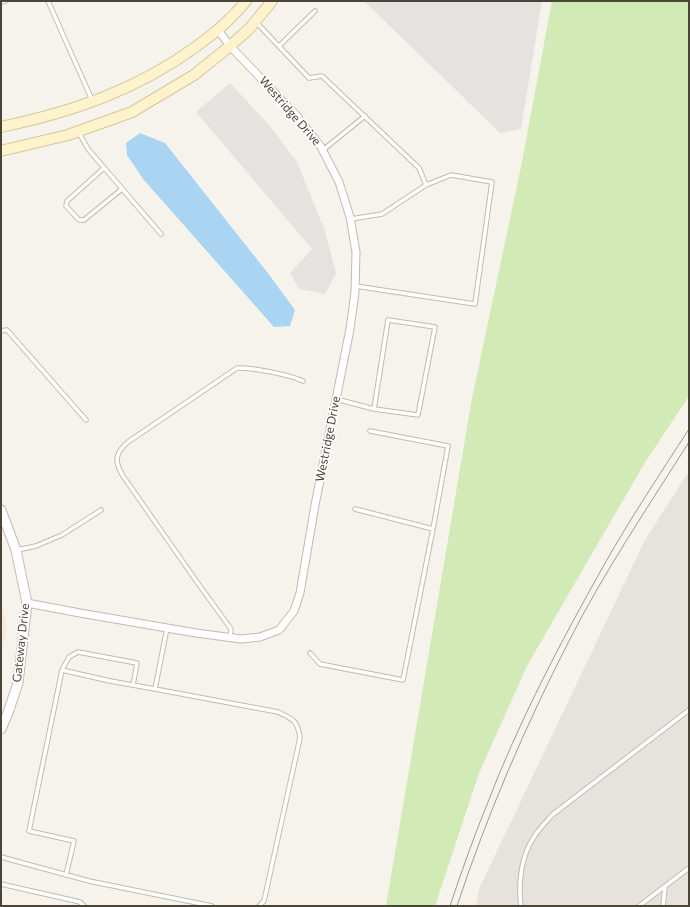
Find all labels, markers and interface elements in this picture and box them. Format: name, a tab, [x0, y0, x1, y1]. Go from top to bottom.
street label: Westridge Drive	[256, 73, 324, 149]
street label: Westridge Drive	[313, 395, 343, 483]
street label: Gateway Drive	[10, 603, 32, 683]

